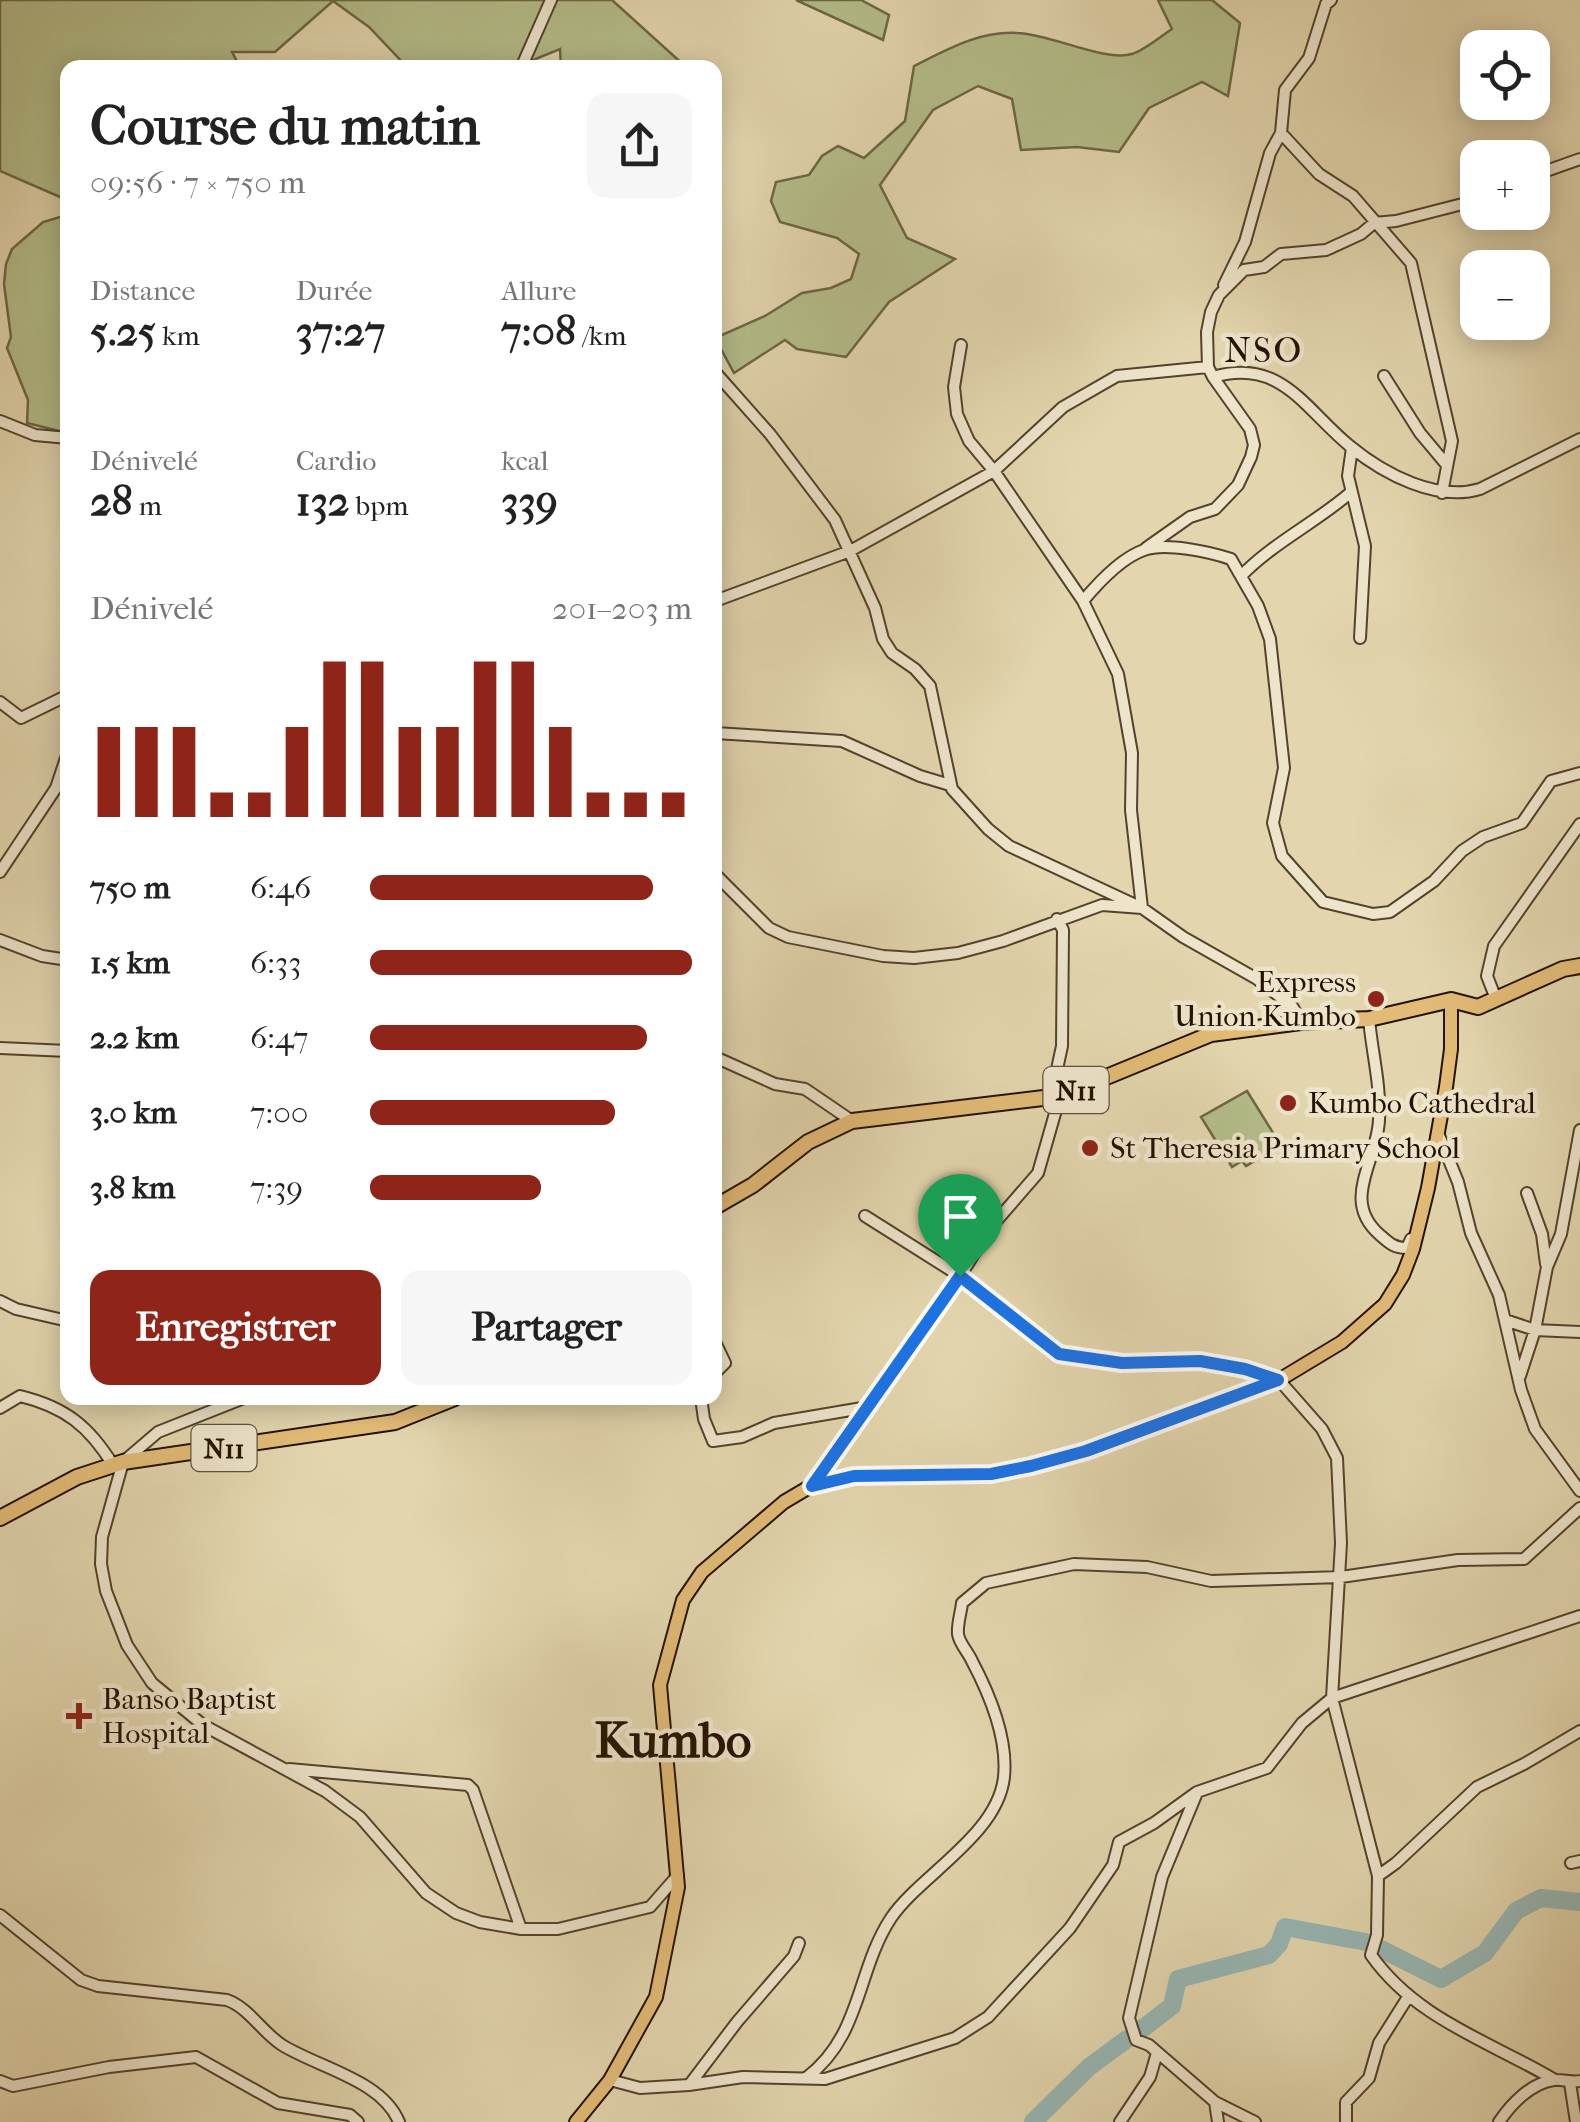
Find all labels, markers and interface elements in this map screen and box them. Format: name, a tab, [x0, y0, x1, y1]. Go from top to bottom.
map controls	[1460, 30, 1550, 340]
button: locate	[1460, 30, 1550, 120]
button: share	[587, 93, 692, 198]
text: Course du matin	[90, 94, 480, 158]
button: +	[1460, 140, 1550, 230]
text: 09:56 · 7 × 750 m	[90, 164, 305, 201]
button: −	[1460, 250, 1550, 340]
text: Distance	[90, 274, 195, 307]
text: Durée	[296, 274, 372, 307]
text: Allure	[501, 274, 576, 307]
text: 5.25	[90, 307, 156, 356]
text: 37:27	[296, 307, 385, 356]
text: 7:08	[501, 307, 576, 356]
text: km	[156, 319, 200, 352]
text: /km	[576, 319, 627, 352]
district label: NSO	[1224, 330, 1304, 371]
text: Dénivelé	[90, 444, 198, 477]
text: Cardio	[296, 444, 377, 477]
text: kcal	[501, 444, 548, 477]
text: 28	[90, 477, 133, 526]
text: 132	[296, 477, 349, 526]
text: 339	[501, 477, 558, 526]
text: m	[133, 489, 162, 522]
text: bpm	[349, 489, 408, 522]
text: Dénivelé	[90, 590, 213, 627]
text: 201–203 m	[552, 590, 692, 627]
text: 750 m	[90, 869, 170, 906]
text: 6:46	[250, 869, 311, 906]
text: 1.5 km	[90, 944, 170, 981]
text: 6:33	[250, 944, 301, 981]
place label: Express Union Kumbo	[1174, 965, 1356, 1034]
marker: Express Union Kumbo	[1365, 988, 1387, 1010]
text: 2.2 km	[90, 1019, 179, 1056]
text: 6:47	[250, 1019, 309, 1056]
road number: N11	[1044, 1067, 1108, 1113]
place label: Kumbo Cathedral	[1308, 1086, 1536, 1121]
marker: Kumbo Cathedral	[1277, 1092, 1299, 1114]
text: 3.0 km	[90, 1094, 177, 1131]
text: 7:00	[250, 1094, 309, 1131]
place label: St Theresia Primary School	[1110, 1131, 1460, 1166]
marker: St Theresia Primary School	[1079, 1137, 1101, 1159]
text: 3.8 km	[90, 1169, 175, 1206]
text: 7:39	[250, 1169, 303, 1206]
pin	[918, 1174, 1003, 1277]
icon: arrive	[933, 1189, 988, 1244]
button: Enregistrer	[90, 1270, 381, 1385]
button: Partager	[401, 1270, 692, 1385]
road number: N11	[192, 1425, 256, 1471]
place label: Banso Baptist Hospital	[102, 1682, 277, 1751]
marker: Banso Baptist Hospital	[66, 1703, 92, 1729]
district label: Kumbo	[595, 1711, 751, 1770]

